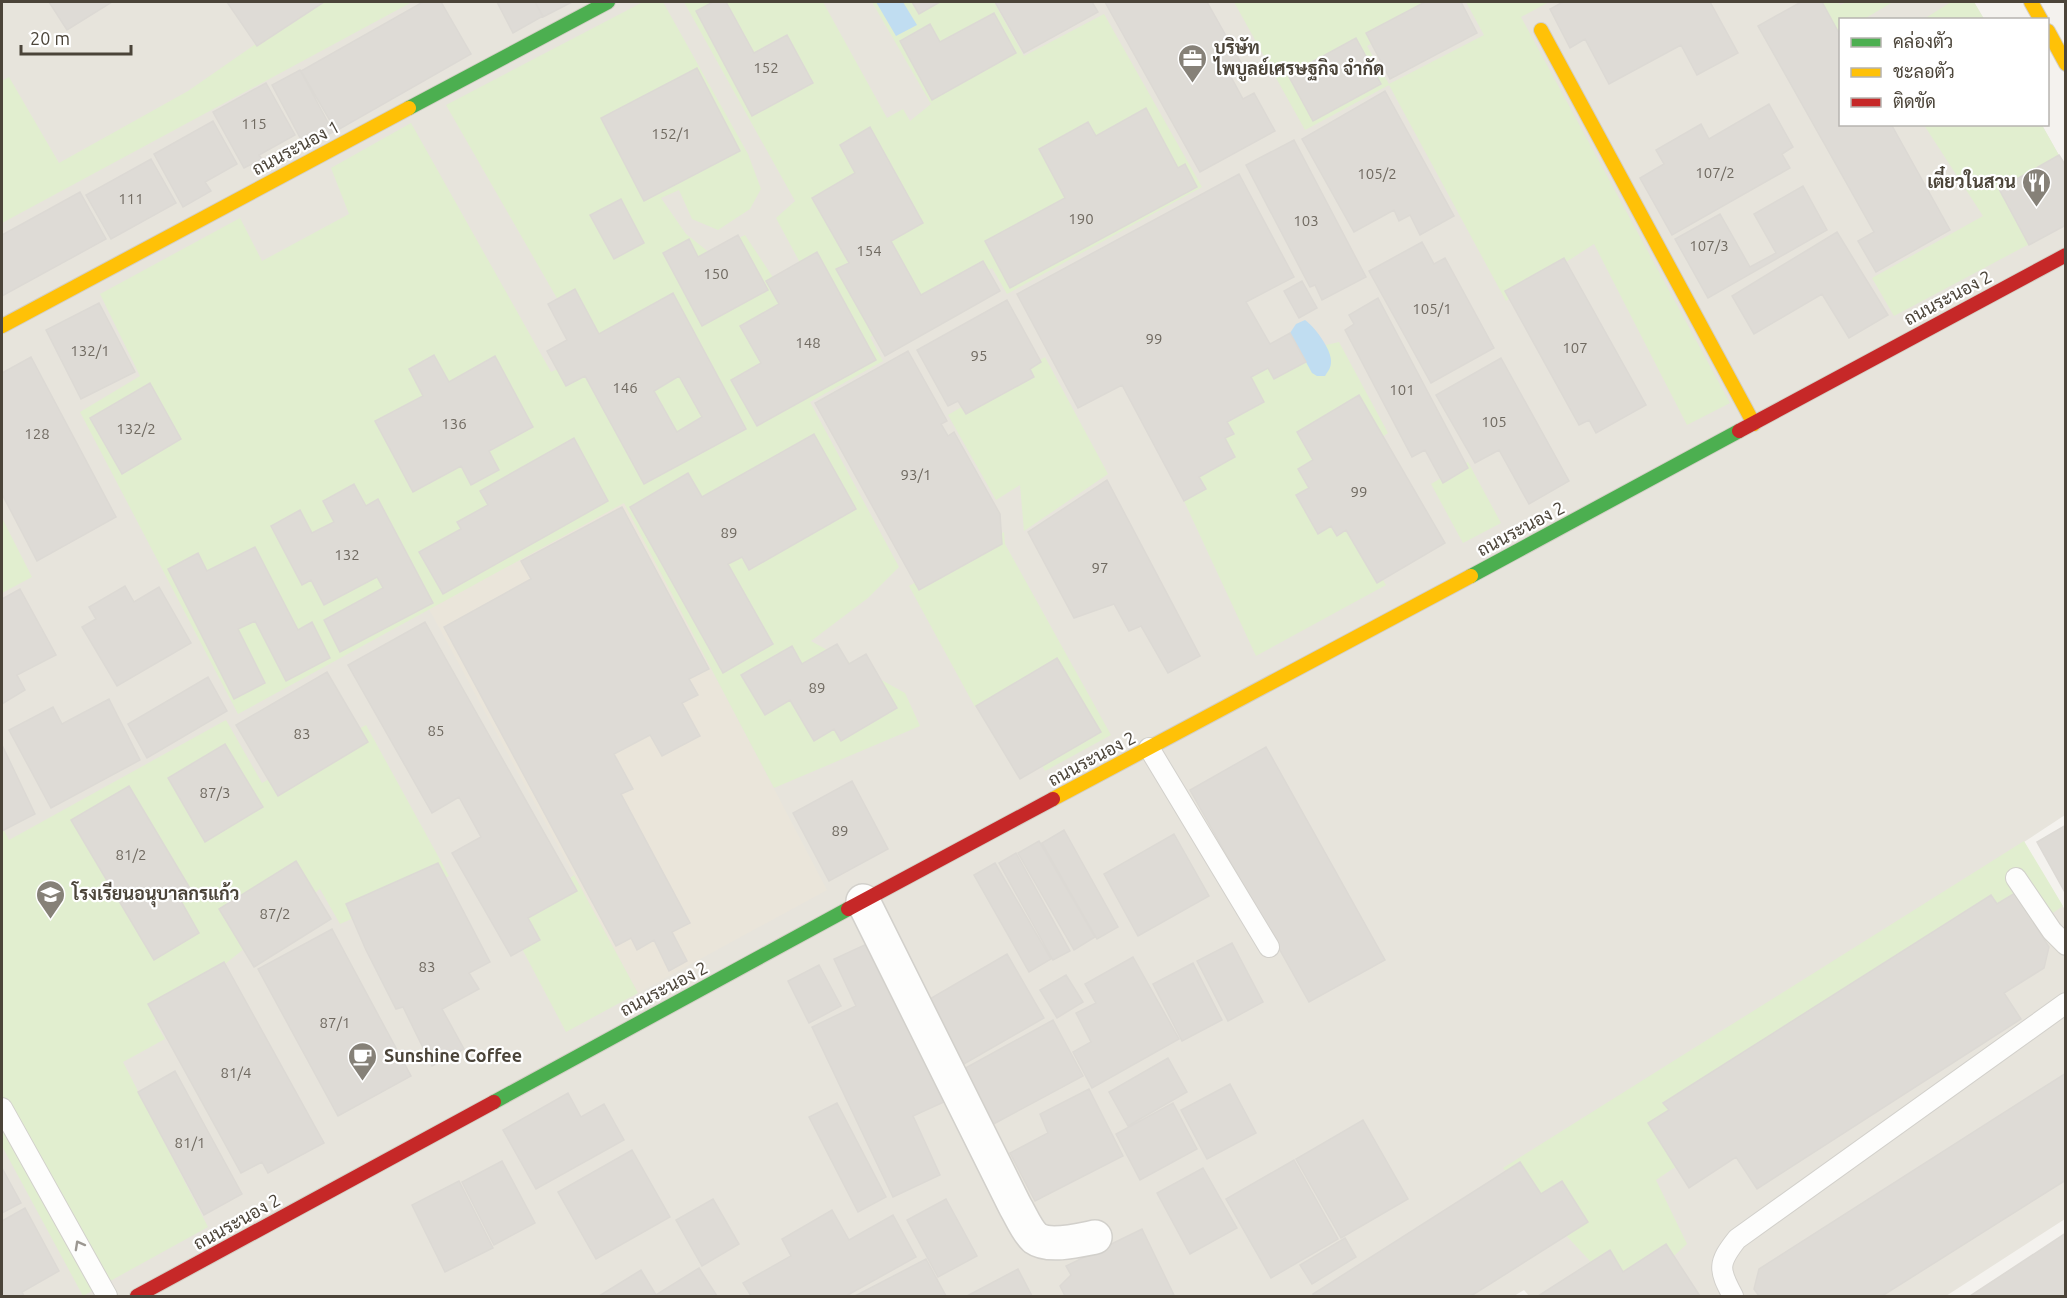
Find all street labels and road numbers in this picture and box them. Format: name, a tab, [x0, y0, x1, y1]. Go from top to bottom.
street label: ถนนระนอง 1	[248, 116, 343, 179]
street label: ถนนระนอง 2	[1900, 266, 1995, 329]
street label: ถนนระนอง 2	[1473, 497, 1568, 560]
street label: ถนนระนอง 2	[1044, 727, 1139, 790]
street label: ถนนระนอง 2	[616, 957, 711, 1020]
street label: ถนนระนอง 2	[190, 1189, 283, 1253]

